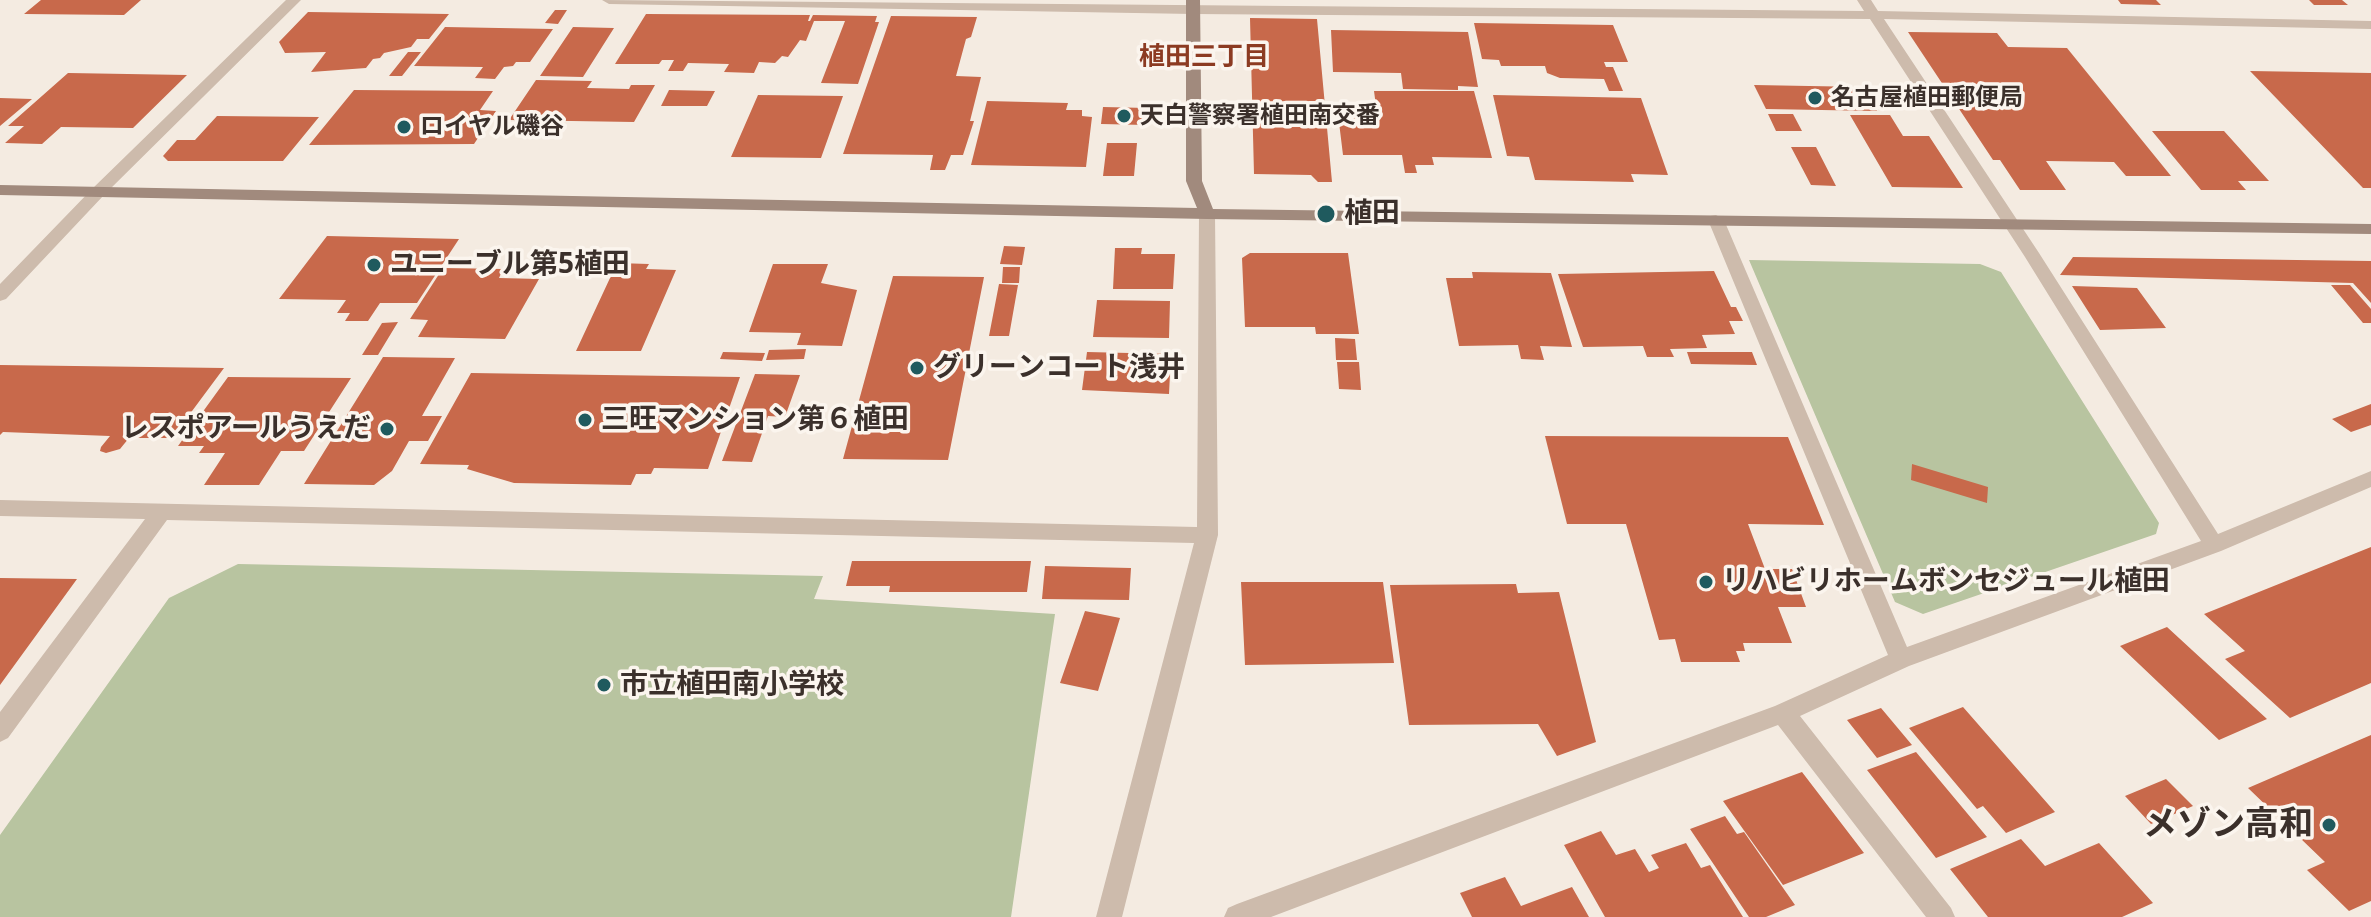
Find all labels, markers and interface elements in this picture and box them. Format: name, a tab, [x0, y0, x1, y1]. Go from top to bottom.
district label: 植田三丁目	[1139, 42, 1269, 74]
place label: 名古屋植田郵便局	[1831, 84, 2023, 112]
marker: 名古屋植田郵便局	[1806, 89, 1824, 107]
place label: 天白警察署植田南交番	[1140, 102, 1380, 130]
marker: 天白警察署植田南交番	[1115, 107, 1133, 125]
place label: ロイヤル磯谷	[420, 113, 564, 141]
marker: ロイヤル磯谷	[395, 118, 413, 136]
place label: 植田	[1344, 197, 1400, 231]
marker: 植田	[1315, 203, 1337, 225]
place label: ユニーブル第5植田	[390, 248, 630, 282]
marker: ユニーブル第5植田	[365, 256, 383, 274]
place label: グリーンコート浅井	[933, 351, 1185, 385]
marker: グリーンコート浅井	[908, 359, 926, 377]
place label: 三旺マンション第６植田	[601, 403, 909, 437]
marker: 三旺マンション第６植田	[576, 411, 594, 429]
place label: レスポアールうえだ	[121, 412, 371, 446]
marker: レスポアールうえだ	[378, 420, 396, 438]
place label: リハビリホームボンセジュール植田	[1722, 565, 2170, 599]
marker: リハビリホームボンセジュール植田	[1697, 573, 1715, 591]
place label: 市立植田南小学校	[620, 668, 844, 702]
marker: 市立植田南小学校	[595, 676, 613, 694]
place label: メゾン高和	[2143, 805, 2313, 845]
marker: メゾン高和	[2320, 816, 2338, 834]

